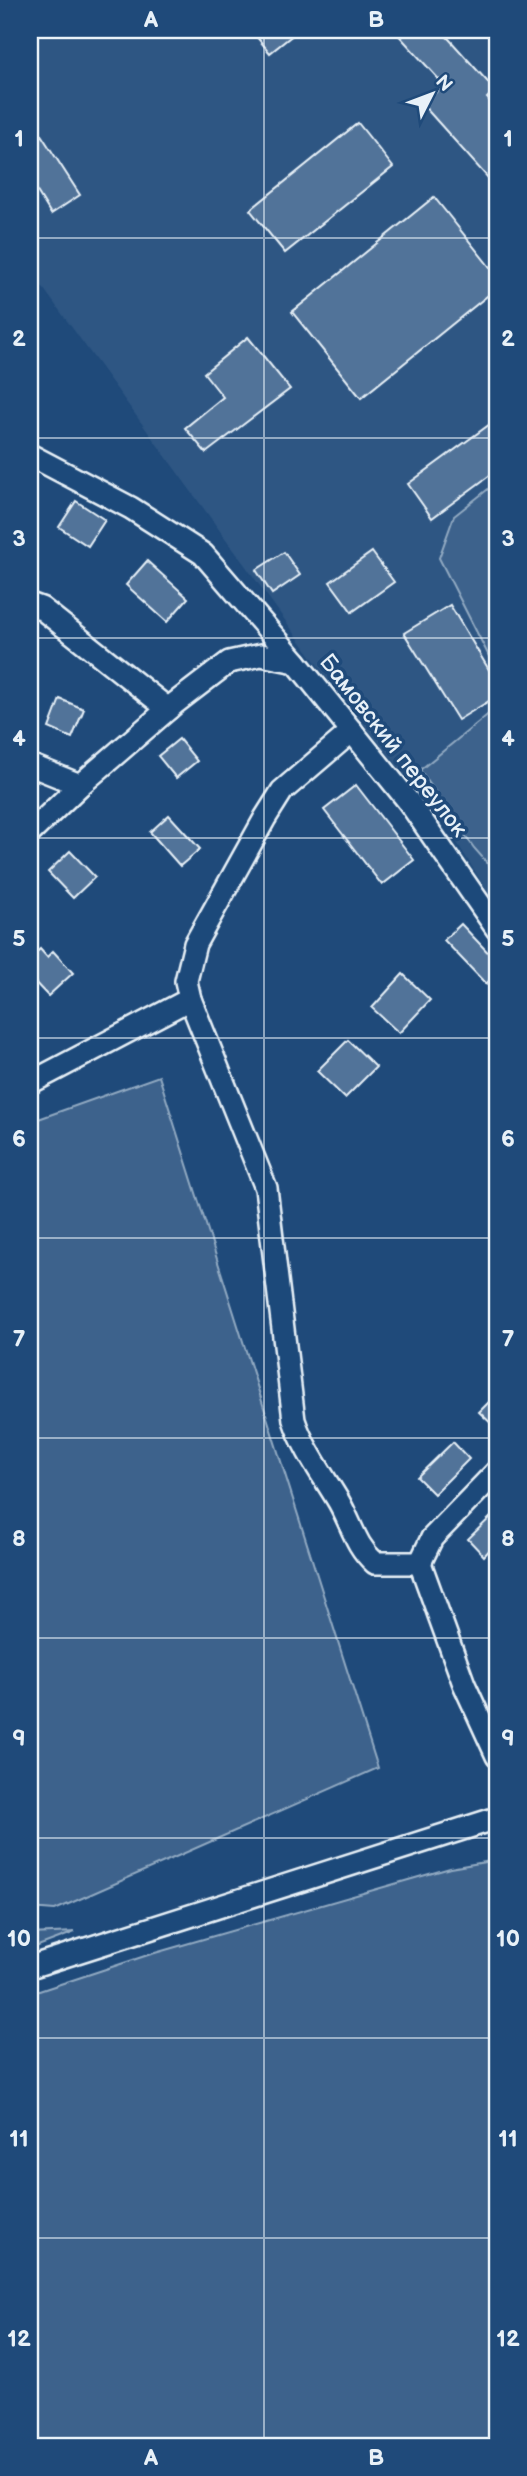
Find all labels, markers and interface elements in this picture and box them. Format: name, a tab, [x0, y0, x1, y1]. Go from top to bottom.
text: A	[143, 6, 159, 34]
text: B	[368, 6, 384, 34]
north arrow	[398, 60, 468, 130]
text: N	[430, 71, 457, 97]
text: 1	[14, 125, 24, 153]
text: 1	[503, 125, 513, 153]
text: 2	[12, 325, 26, 353]
text: 2	[501, 325, 515, 353]
text: 3	[12, 525, 26, 553]
text: 3	[501, 525, 515, 553]
street label: Бамовский переулок	[313, 649, 474, 843]
text: 4	[12, 725, 26, 753]
text: 4	[501, 725, 515, 753]
text: 5	[12, 925, 26, 953]
text: 5	[501, 925, 515, 953]
text: 6	[12, 1125, 26, 1153]
text: 6	[501, 1125, 515, 1153]
text: 7	[13, 1325, 26, 1353]
text: 7	[502, 1325, 515, 1353]
text: 8	[12, 1525, 26, 1553]
text: 8	[501, 1525, 515, 1553]
text: 9	[12, 1725, 26, 1753]
text: 9	[501, 1725, 515, 1753]
text: 10	[7, 1925, 31, 1953]
text: 10	[496, 1925, 520, 1953]
text: 11	[9, 2125, 29, 2153]
text: 11	[498, 2125, 518, 2153]
text: 12	[7, 2325, 31, 2353]
text: 12	[496, 2325, 520, 2353]
text: A	[143, 2444, 159, 2472]
text: B	[368, 2444, 384, 2472]

